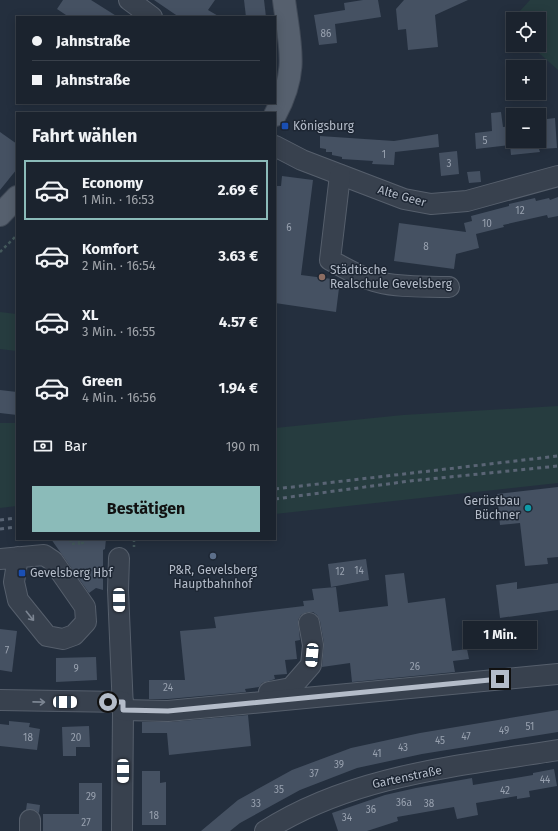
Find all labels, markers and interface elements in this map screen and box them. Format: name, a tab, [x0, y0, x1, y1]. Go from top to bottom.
map controls	[506, 12, 546, 148]
button: locate	[506, 12, 546, 52]
house number: 86	[321, 28, 331, 40]
text: Jahnstraße	[56, 32, 130, 50]
button: +	[506, 60, 546, 100]
text: Jahnstraße	[56, 71, 130, 89]
button: −	[506, 108, 546, 148]
place label: Königsburg	[293, 119, 355, 133]
marker: Königsburg	[280, 121, 290, 131]
text: Fahrt wählen	[32, 125, 137, 147]
house number: 5	[482, 135, 488, 147]
house number: 1	[382, 149, 386, 161]
house number: 3	[447, 158, 452, 170]
icon: car	[34, 172, 70, 208]
text: Economy	[82, 174, 143, 192]
text: 2.69 €	[218, 181, 258, 199]
street label: Alte Geer	[376, 182, 428, 210]
text: 1 Min. · 16:53	[82, 192, 154, 207]
house number: 12	[515, 205, 525, 217]
house number: 10	[482, 218, 492, 230]
house number: 6	[286, 222, 292, 234]
icon: car	[34, 238, 70, 274]
text: Komfort	[82, 240, 138, 258]
house number: 8	[423, 241, 429, 253]
text: 3.63 €	[218, 247, 258, 265]
text: 2 Min. · 16:54	[82, 258, 156, 273]
place label: Städtische Realschule Gevelsberg	[330, 263, 453, 291]
marker: Städtische Realschule Gevelsberg	[317, 272, 327, 282]
icon: car	[34, 304, 70, 340]
text: XL	[82, 306, 98, 324]
text: 4.57 €	[219, 313, 258, 331]
text: 3 Min. · 16:55	[82, 324, 155, 339]
icon: car	[34, 370, 70, 406]
text: Green	[82, 372, 122, 390]
text: 1.94 €	[219, 379, 258, 397]
text: 4 Min. · 16:56	[82, 390, 156, 405]
icon: cash	[32, 435, 54, 457]
text: Bar	[64, 437, 87, 455]
text: 190 m	[226, 439, 260, 454]
button: Bestätigen	[32, 486, 260, 532]
place label: Gerüstbau Büchner	[464, 494, 520, 522]
marker: Gerüstbau Büchner	[523, 503, 533, 513]
marker: P&R, Gevelsberg Hauptbahnhof	[208, 551, 218, 561]
place label: P&R, Gevelsberg Hauptbahnhof	[169, 563, 258, 591]
house number: 14	[354, 565, 365, 577]
place label: Gevelsberg Hbf	[30, 566, 113, 580]
house number: 12	[335, 566, 345, 578]
marker: Gevelsberg Hbf	[17, 568, 27, 578]
car	[113, 588, 125, 612]
one-way arrow	[26, 611, 34, 622]
callout: 1 Min.	[463, 621, 537, 649]
text: 1 Min.	[483, 627, 517, 642]
car	[305, 643, 319, 667]
house number: 7	[5, 645, 10, 657]
house number: 26	[410, 661, 420, 673]
house number: 9	[73, 663, 79, 675]
route end	[491, 670, 509, 688]
house number: 24	[163, 682, 174, 694]
route start	[99, 693, 117, 711]
car	[53, 696, 77, 708]
one-way arrow	[32, 698, 45, 705]
house number: 51	[526, 721, 534, 733]
house number: 49	[499, 725, 509, 737]
house number: 47	[461, 731, 471, 743]
house number: 18	[23, 732, 33, 744]
house number: 20	[71, 732, 82, 744]
house number: 45	[435, 735, 445, 747]
house number: 43	[398, 742, 408, 754]
house number: 41	[372, 748, 382, 760]
car	[117, 759, 129, 783]
house number: 39	[334, 759, 344, 771]
street label: Gartenstraße	[371, 763, 443, 791]
house number: 37	[309, 768, 319, 780]
house number: 44	[540, 774, 551, 786]
house number: 35	[274, 784, 284, 796]
house number: 42	[500, 785, 510, 797]
house number: 29	[86, 791, 96, 803]
house number: 36a	[396, 797, 412, 809]
house number: 33	[251, 798, 261, 810]
house number: 38	[424, 798, 435, 810]
house number: 36	[366, 804, 376, 816]
house number: 18	[149, 810, 159, 822]
house number: 34	[342, 812, 353, 824]
house number: 27	[81, 817, 91, 829]

